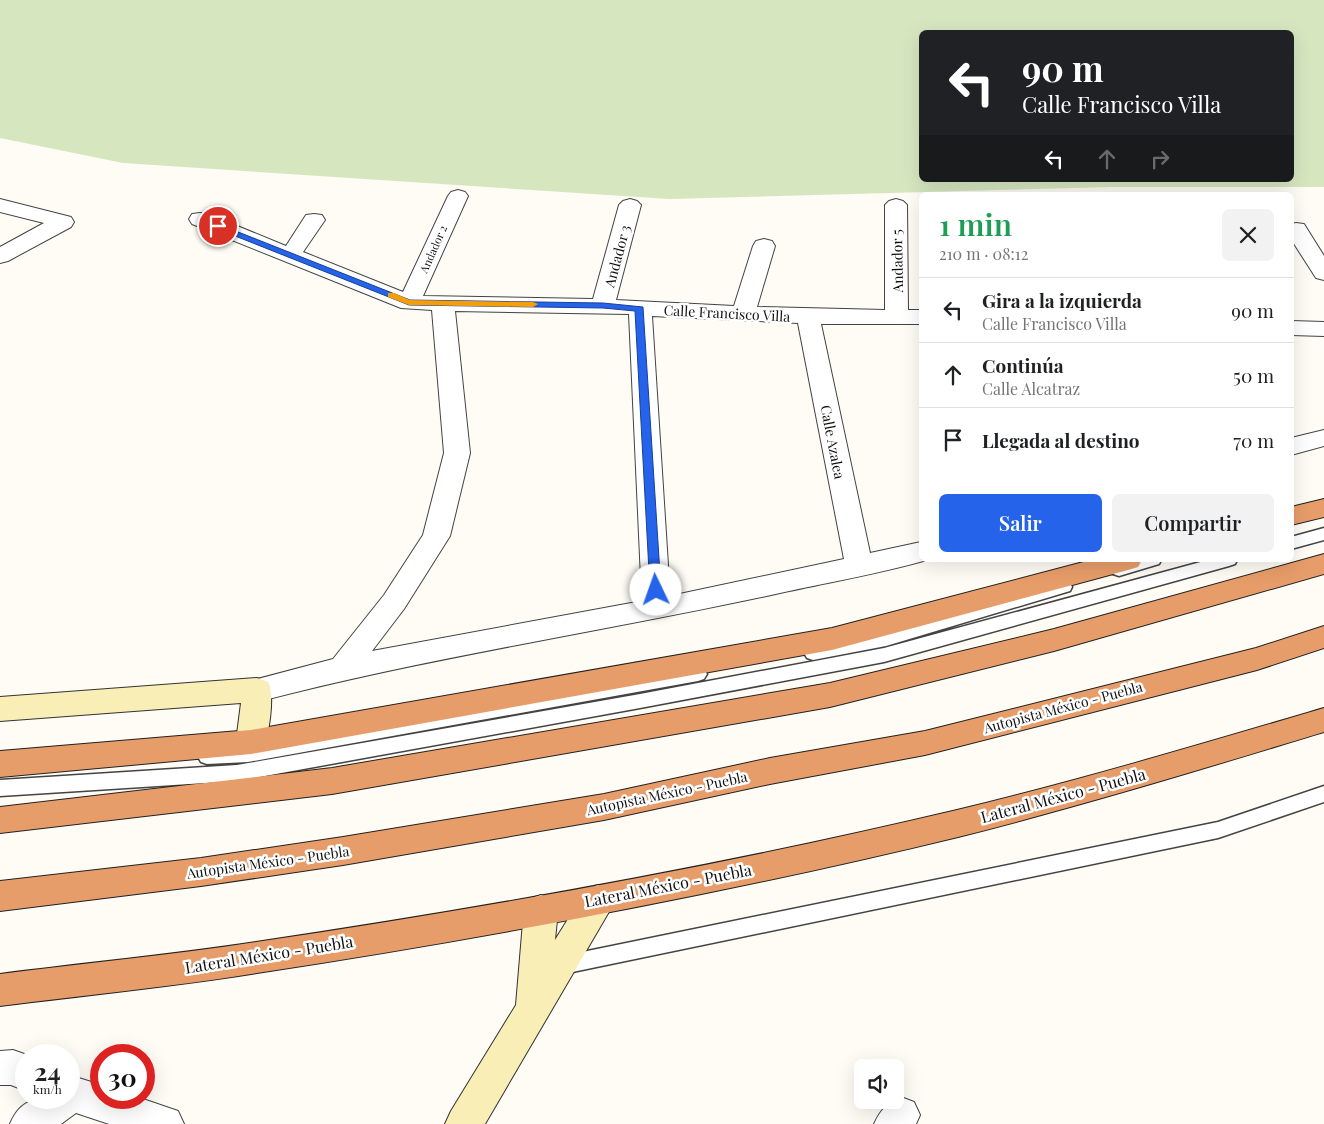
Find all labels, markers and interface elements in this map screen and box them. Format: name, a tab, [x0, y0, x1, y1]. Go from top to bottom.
text: 90 m	[1022, 44, 1104, 91]
icon: left	[939, 50, 1004, 115]
text: Calle Francisco Villa	[1022, 89, 1221, 119]
icon: left	[1040, 145, 1068, 173]
icon: ahead	[1093, 145, 1121, 173]
icon: right	[1146, 145, 1174, 173]
text: 1 min	[939, 204, 1012, 244]
pin	[197, 205, 239, 247]
button: close	[1222, 209, 1274, 261]
icon: arrive	[204, 212, 232, 240]
street label: Andador 2	[415, 223, 450, 276]
street label: Andador 3	[599, 223, 634, 290]
street label: Andador 5	[887, 229, 907, 294]
text: 210 m · 08:12	[939, 243, 1028, 264]
text: Gira a la izquierda	[982, 287, 1142, 313]
icon: left	[939, 296, 967, 324]
text: 90 m	[1231, 297, 1274, 323]
street label: Calle Francisco Villa	[663, 300, 791, 326]
text: Calle Francisco Villa	[982, 313, 1127, 334]
text: Continúa	[982, 352, 1064, 378]
icon: ahead	[939, 361, 967, 389]
text: 50 m	[1233, 362, 1274, 388]
text: Calle Alcatraz	[982, 378, 1080, 399]
street label: Calle Azalea	[817, 403, 849, 481]
icon: arrive	[939, 426, 967, 454]
text: Llegada al destino	[982, 427, 1140, 453]
text: 70 m	[1233, 427, 1274, 453]
button: Salir	[939, 494, 1102, 552]
button: Compartir	[1112, 494, 1274, 552]
position arrow	[629, 563, 681, 615]
street label: Autopista México - Puebla	[981, 677, 1145, 738]
street label: Lateral México - Puebla	[978, 763, 1148, 827]
street label: Autopista México - Puebla	[584, 767, 749, 820]
street label: Autopista México - Puebla	[185, 841, 350, 883]
street label: Lateral México - Puebla	[583, 858, 753, 912]
street label: Lateral México - Puebla	[183, 930, 355, 978]
speed limit sign: 30	[90, 1044, 155, 1109]
text: 24	[34, 1054, 61, 1087]
map controls	[854, 1059, 904, 1109]
button: sound	[854, 1059, 904, 1109]
text: km/h	[33, 1081, 62, 1097]

